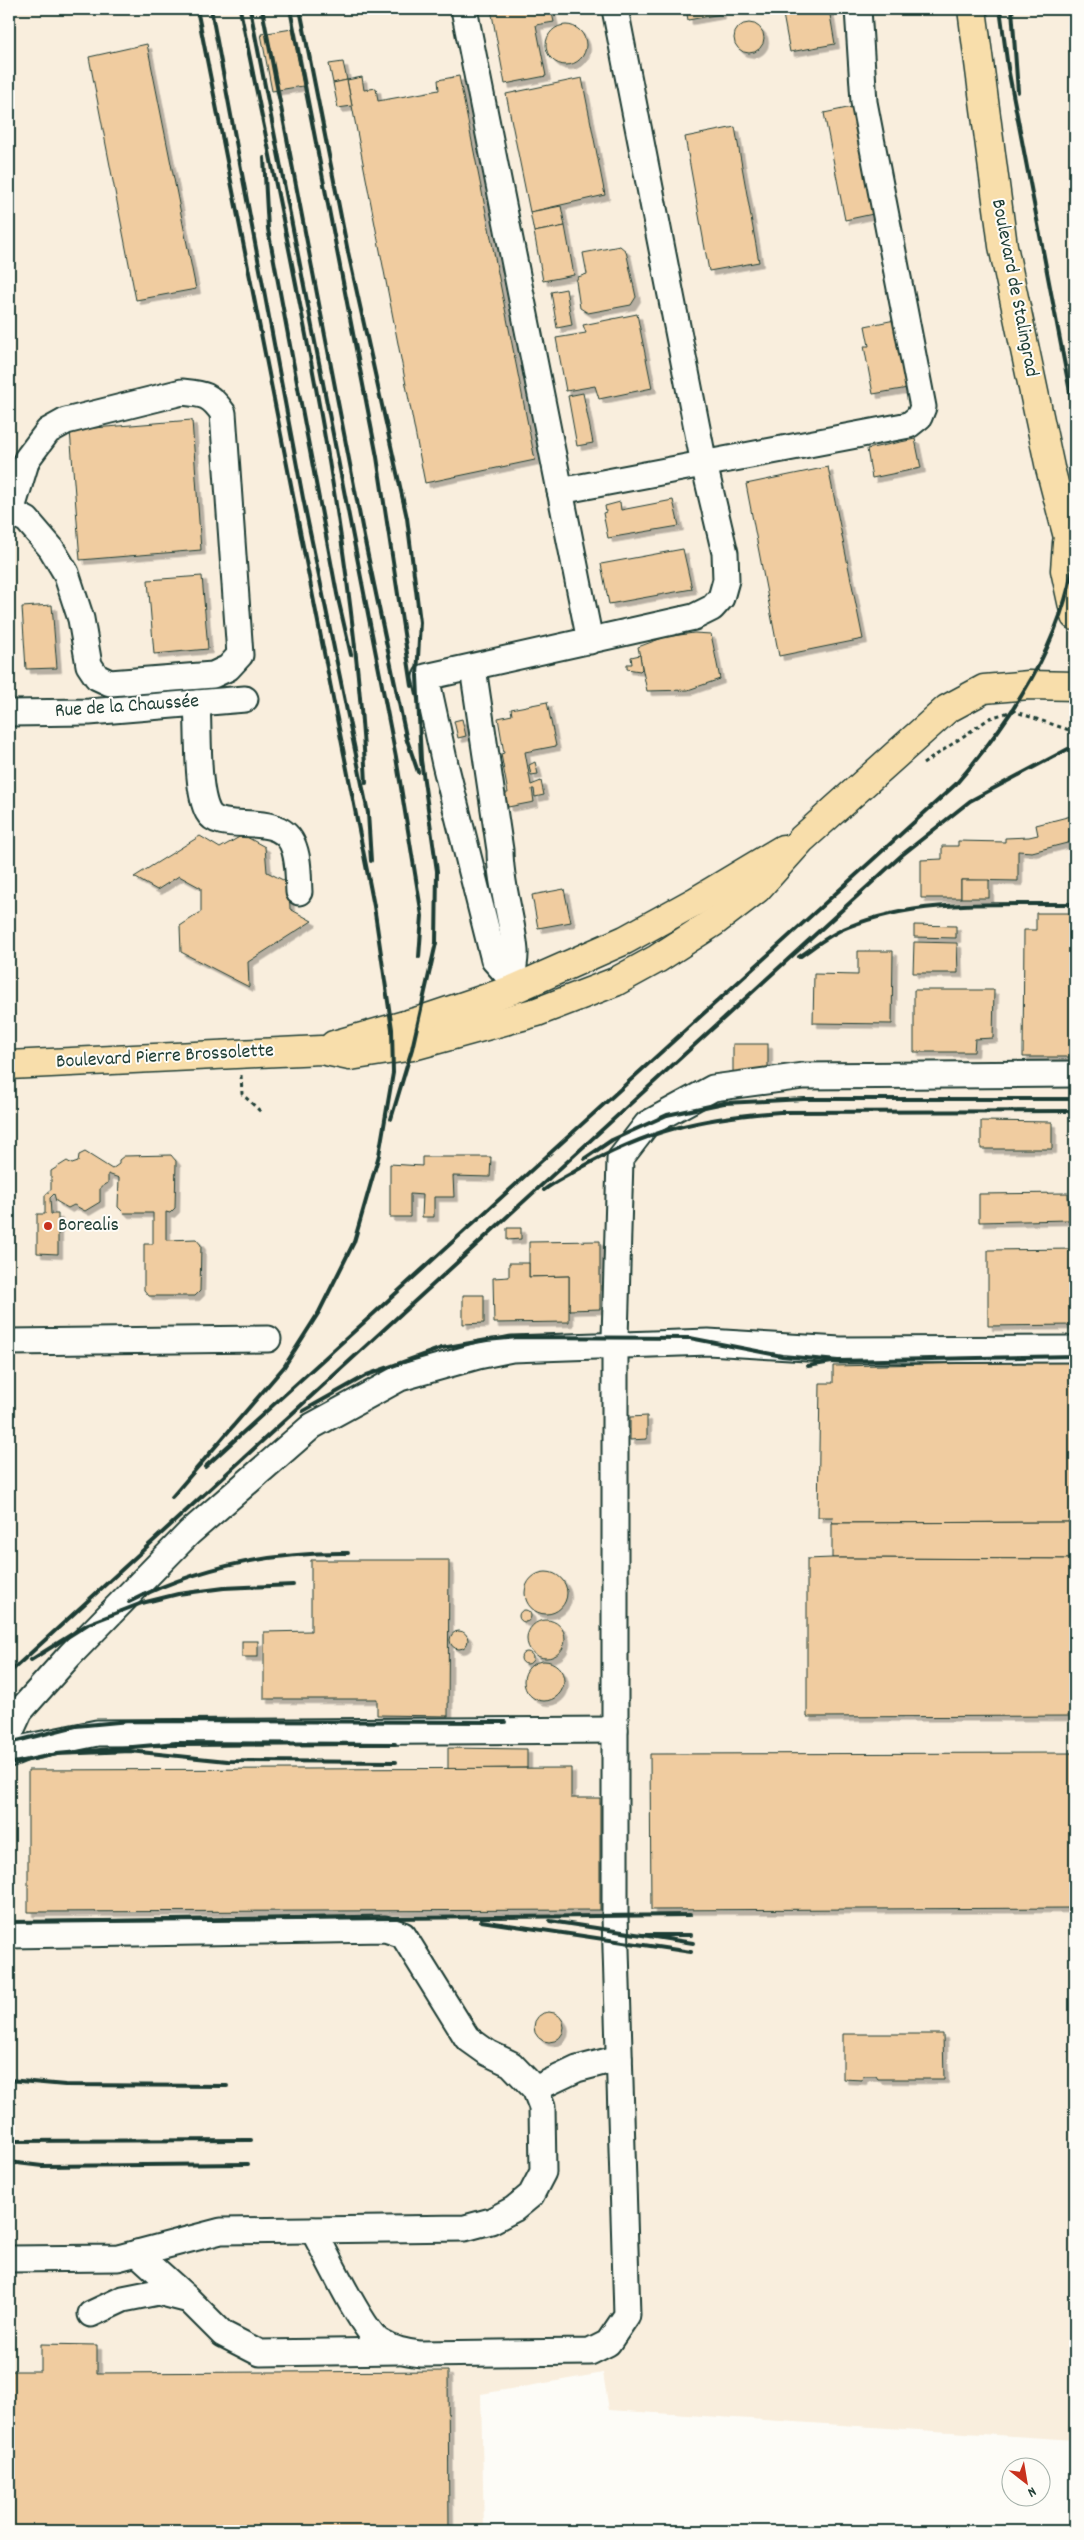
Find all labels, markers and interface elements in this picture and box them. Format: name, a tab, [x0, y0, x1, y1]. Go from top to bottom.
street label: Boulevard de Stalingrad	[983, 197, 1045, 379]
street label: Rue de la Chaussée	[54, 688, 200, 726]
street label: Boulevard Pierre Brossolette	[55, 1037, 275, 1077]
place label: Borealis	[58, 1212, 119, 1240]
marker: Borealis	[42, 1220, 54, 1232]
north arrow	[1002, 2458, 1052, 2508]
text: N	[1023, 2481, 1040, 2502]

